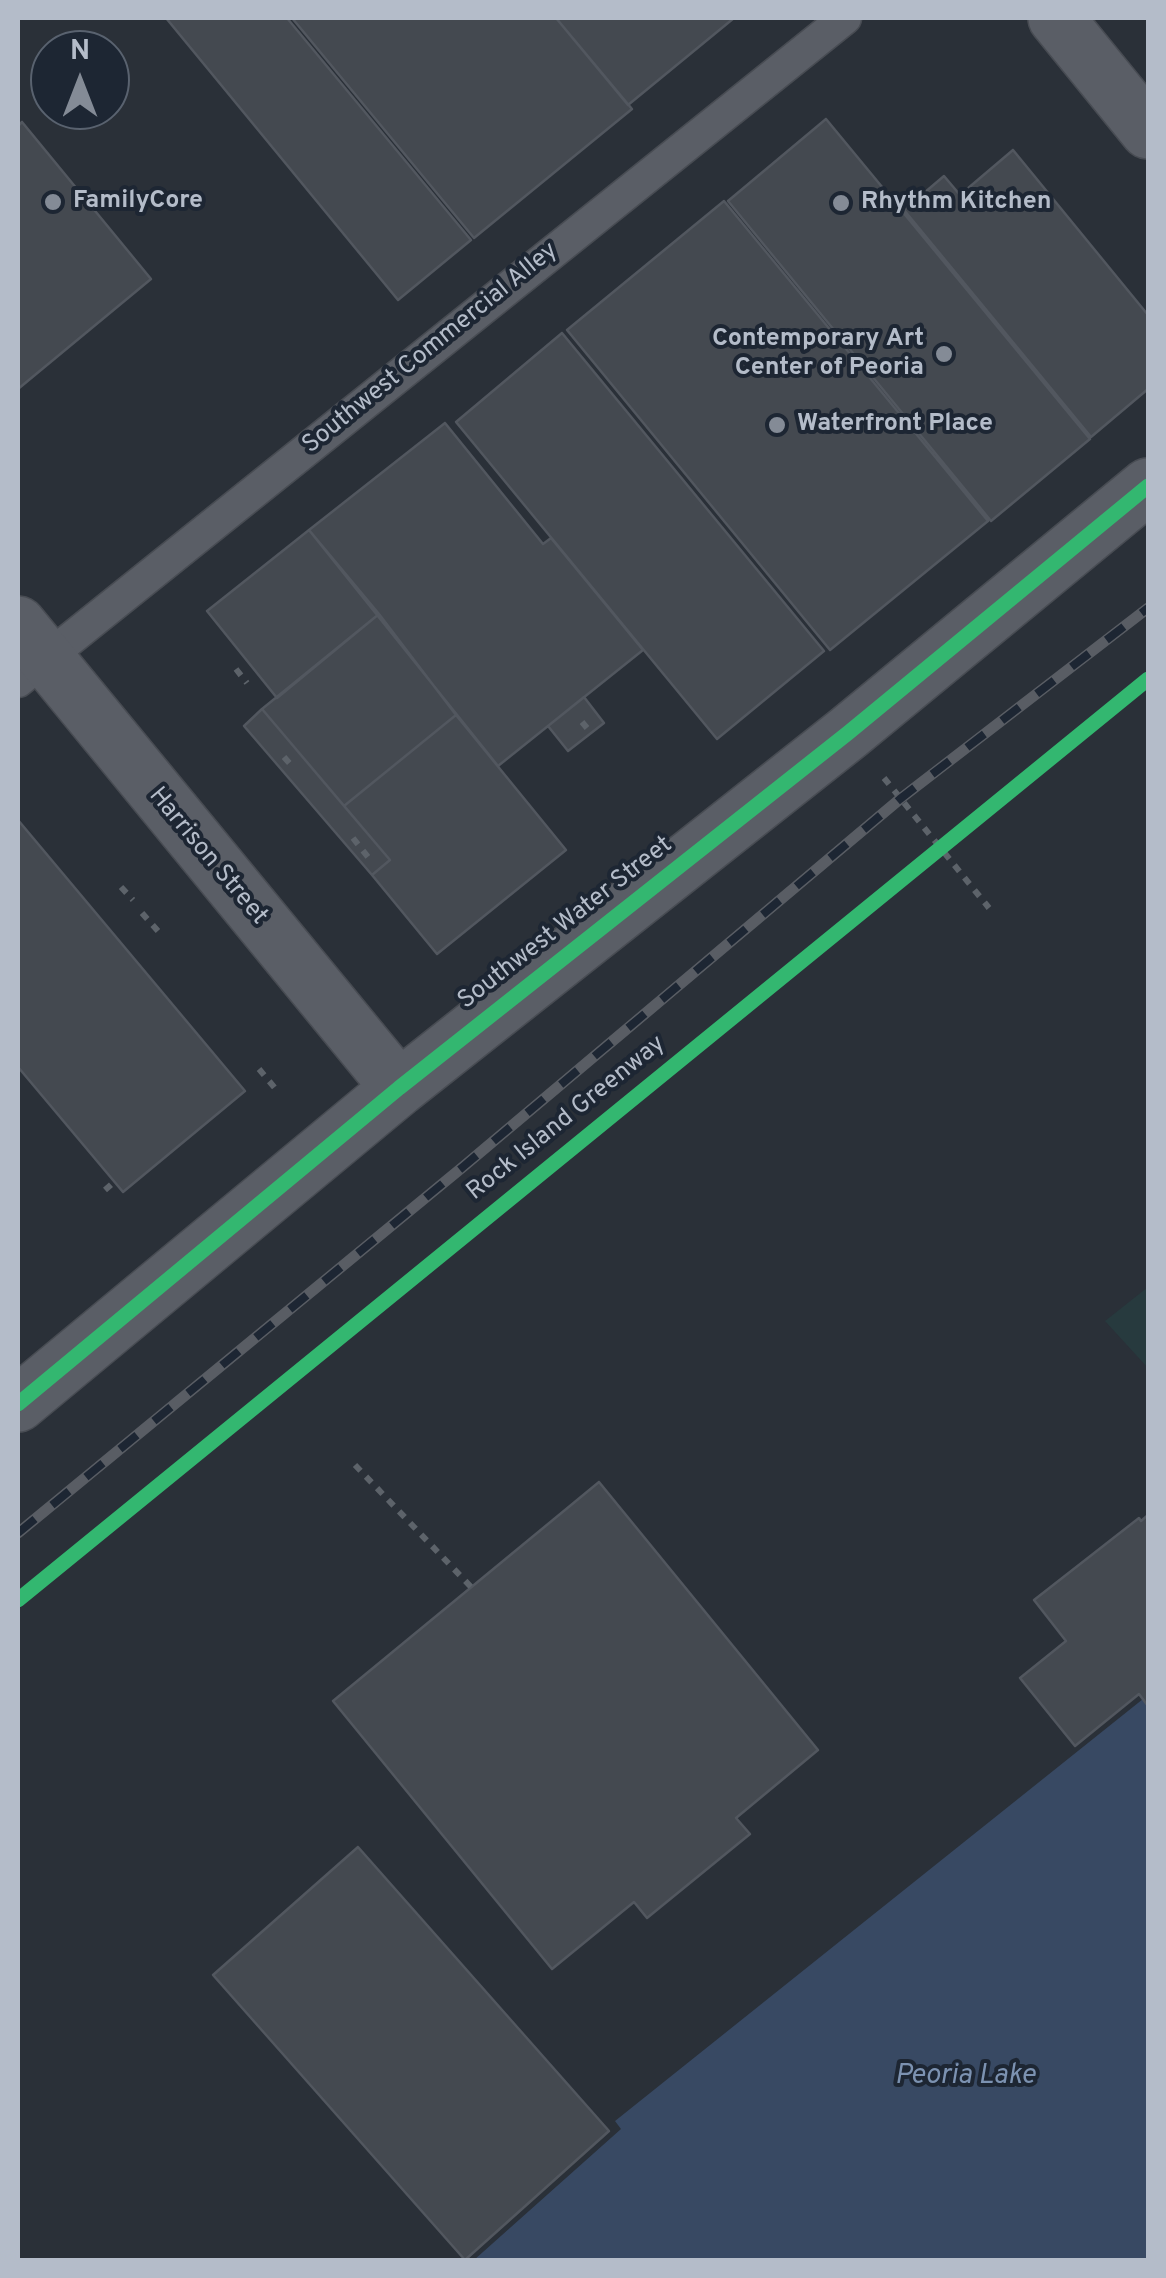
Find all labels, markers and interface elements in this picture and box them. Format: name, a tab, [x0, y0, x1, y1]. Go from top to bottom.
north arrow	[30, 30, 130, 130]
text: N	[70, 34, 90, 70]
place label: FamilyCore	[73, 187, 203, 217]
place label: Rhythm Kitchen	[861, 188, 1051, 218]
marker: FamilyCore	[42, 191, 64, 213]
marker: Rhythm Kitchen	[830, 192, 852, 214]
street label: Southwest Commercial Alley	[297, 237, 565, 461]
place label: Contemporary Art Center of Peoria	[712, 325, 924, 384]
marker: Contemporary Art Center of Peoria	[933, 343, 955, 365]
place label: Waterfront Place	[797, 410, 993, 440]
marker: Waterfront Place	[766, 414, 788, 436]
street label: Harrison Street	[141, 782, 273, 932]
street label: Southwest Water Street	[453, 831, 679, 1017]
street label: Rock Island Greenway	[462, 1030, 672, 1208]
water label: Peoria Lake	[895, 2060, 1035, 2094]

